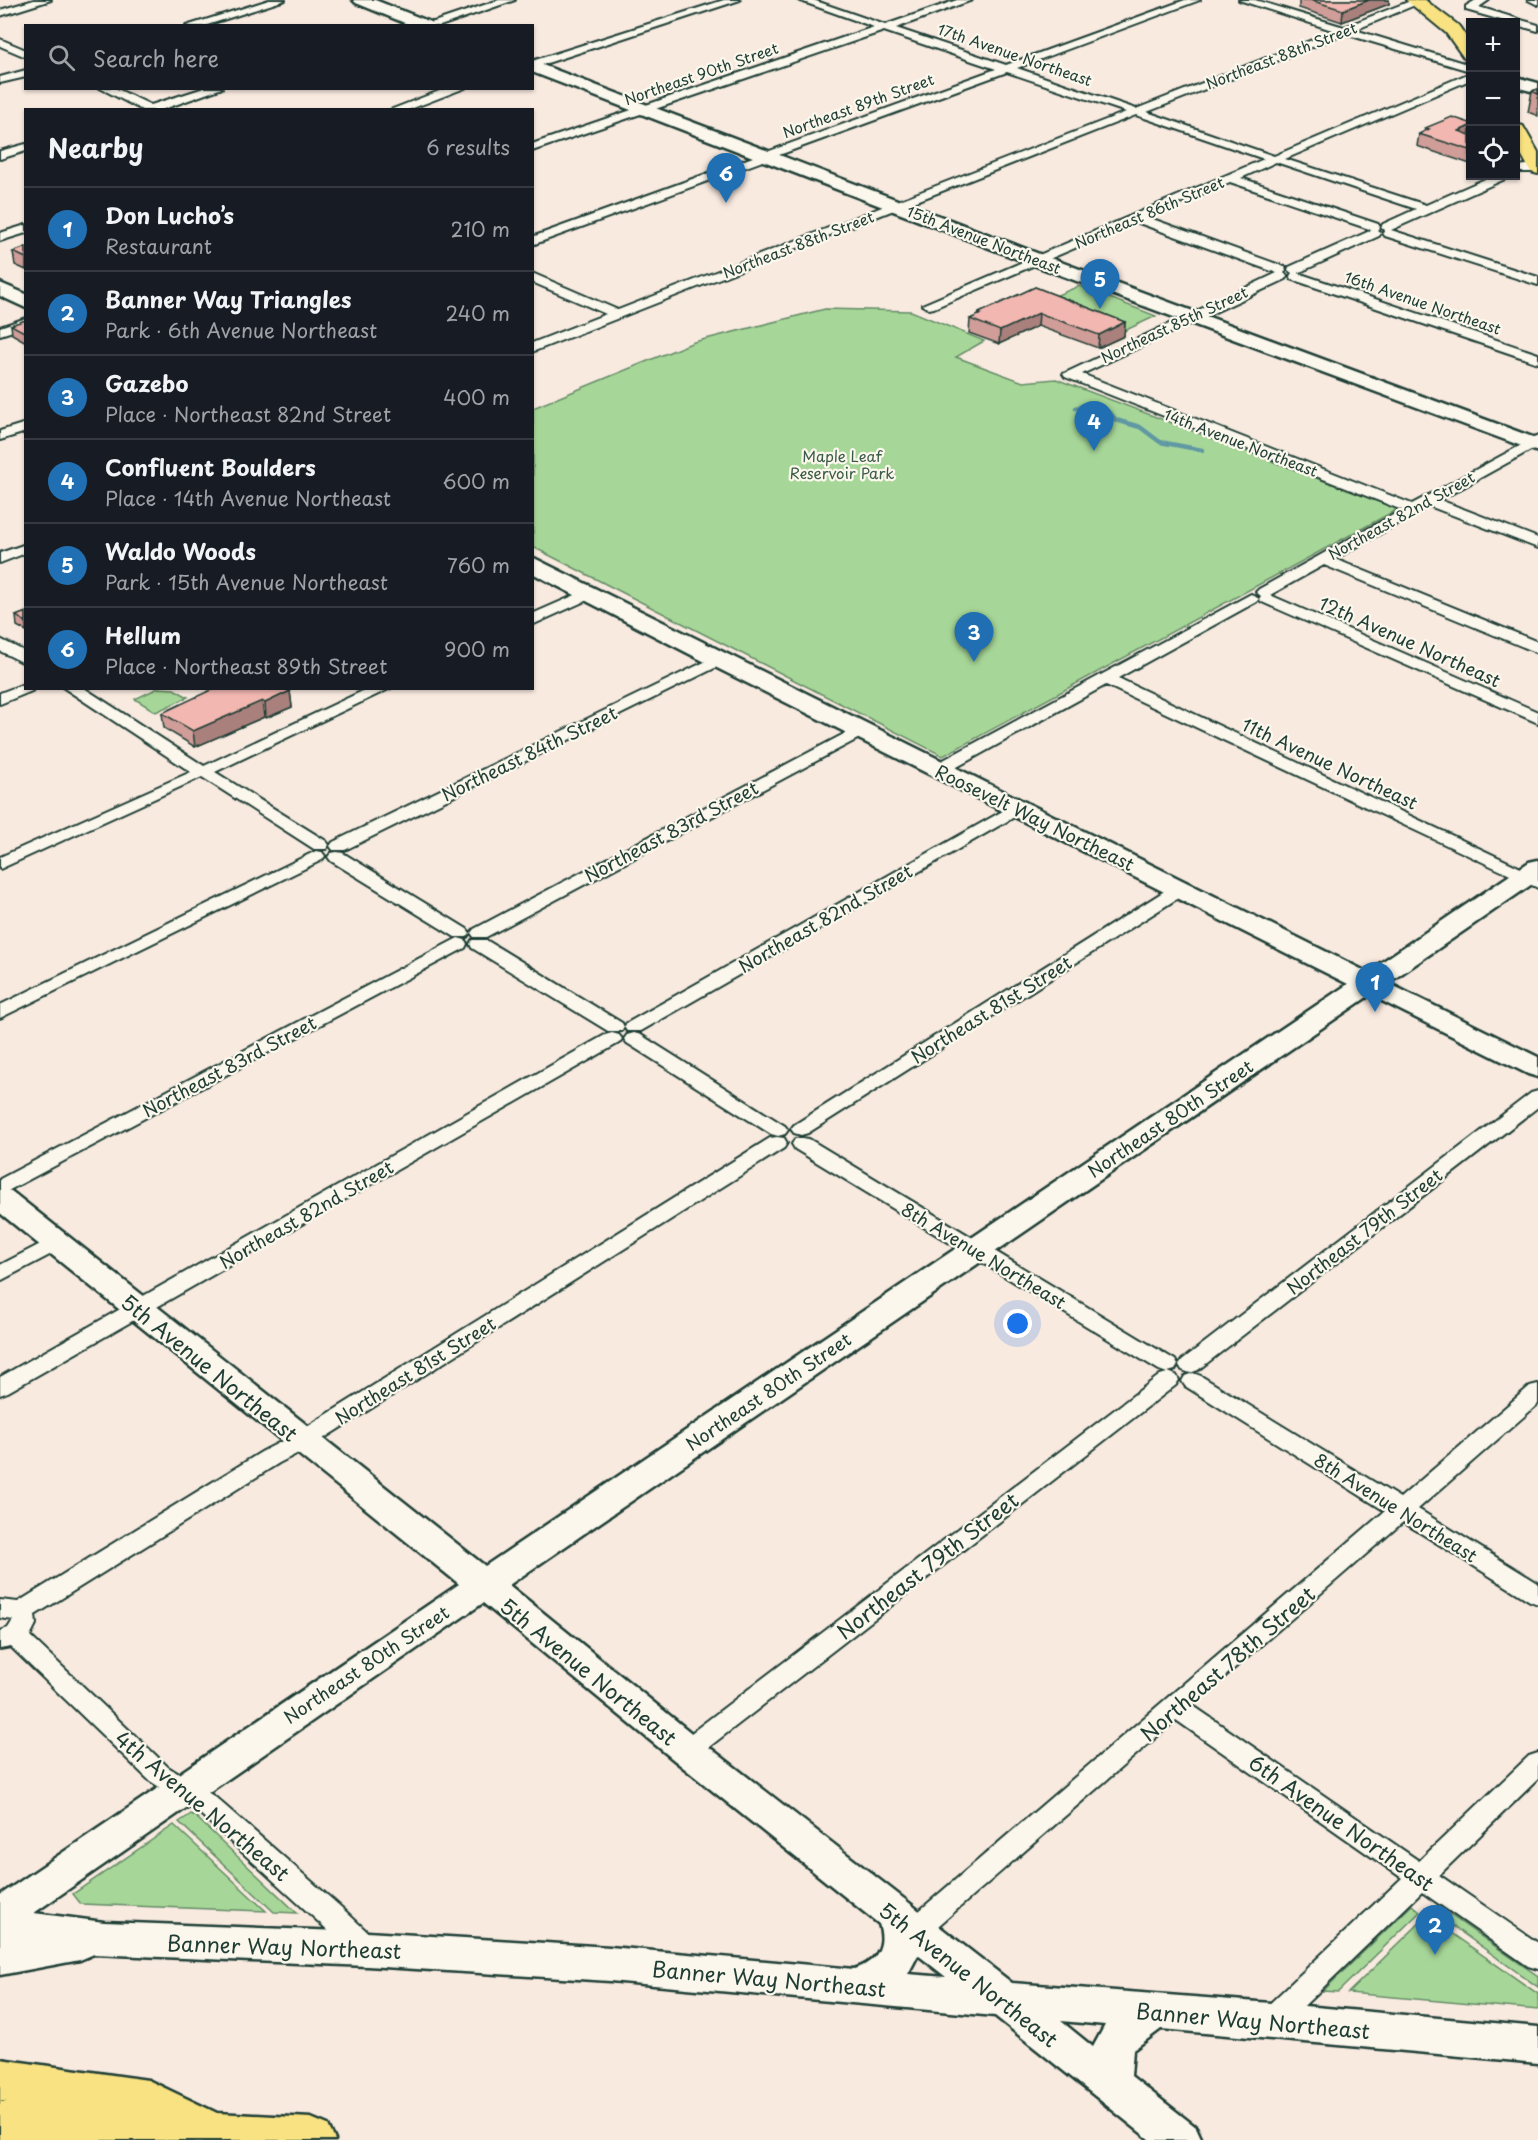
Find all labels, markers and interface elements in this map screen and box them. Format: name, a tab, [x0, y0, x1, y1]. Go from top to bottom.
street label: Northeast 88th Street	[1202, 16, 1360, 94]
street label: 17th Avenue Northeast	[935, 17, 1095, 91]
map controls	[1466, 18, 1520, 180]
button: +	[1466, 18, 1520, 72]
search box	[24, 24, 534, 90]
street label: Northeast 90th Street	[621, 36, 781, 110]
icon: search	[45, 41, 78, 74]
text: Search here	[93, 41, 219, 74]
street label: Northeast 89th Street	[779, 67, 937, 143]
button: −	[1466, 72, 1520, 126]
button: locate	[1466, 126, 1520, 180]
text: Nearby	[48, 128, 143, 167]
text: 6 results	[426, 132, 510, 162]
pin: 6	[706, 154, 746, 203]
street label: Northeast 86th Street	[1071, 170, 1227, 254]
text: Don Lucho’s	[105, 198, 234, 231]
street label: 15th Avenue Northeast	[903, 199, 1065, 279]
street label: Northeast 88th Street	[719, 205, 877, 283]
text: 1	[63, 214, 72, 244]
text: 210 m	[451, 214, 510, 244]
text: Restaurant	[105, 231, 212, 261]
pin: 5	[1080, 260, 1120, 309]
street label: 16th Avenue Northeast	[1342, 264, 1504, 340]
street label: Northeast 85th Street	[1097, 280, 1251, 368]
text: Banner Way Triangles	[105, 282, 352, 315]
text: 2	[60, 298, 75, 328]
text: 240 m	[445, 298, 510, 328]
text: Park · 6th Avenue Northeast	[105, 315, 377, 345]
text: Gazebo	[105, 366, 188, 399]
text: 3	[61, 382, 74, 412]
text: 400 m	[443, 382, 510, 412]
text: Place · Northeast 82nd Street	[105, 399, 391, 429]
pin: 4	[1074, 402, 1114, 451]
street label: 14th Avenue Northeast	[1161, 402, 1321, 482]
park label: Maple Leaf Reservoir Park	[789, 444, 895, 484]
text: Confluent Boulders	[105, 450, 316, 483]
street label: Northeast 82nd Street	[1324, 465, 1478, 565]
text: 4	[61, 466, 74, 496]
text: 600 m	[442, 466, 510, 496]
text: Place · 14th Avenue Northeast	[105, 483, 391, 513]
text: Waldo Woods	[105, 534, 256, 567]
text: 5	[61, 550, 74, 580]
text: 760 m	[447, 550, 510, 580]
text: Park · 15th Avenue Northeast	[105, 567, 388, 597]
street label: 12th Avenue Northeast	[1315, 589, 1505, 693]
pin: 3	[954, 612, 994, 662]
text: Hellum	[105, 618, 181, 651]
text: 6	[60, 634, 75, 664]
text: 900 m	[444, 634, 510, 664]
text: Place · Northeast 89th Street	[105, 651, 387, 681]
street label: Northeast 84th Street	[437, 699, 621, 807]
street label: 11th Avenue Northeast	[1238, 710, 1422, 816]
street label: Roosevelt Way Northeast	[931, 757, 1139, 877]
street label: Northeast 83rd Street	[579, 774, 763, 888]
street label: Northeast 82nd Street	[733, 857, 917, 979]
street label: Northeast 81st Street	[905, 948, 1077, 1070]
pin: 1	[1356, 962, 1394, 1012]
street label: Northeast 83rd Street	[137, 1009, 321, 1123]
street label: Northeast 80th Street	[1082, 1052, 1258, 1184]
street label: Northeast 82nd Street	[214, 1153, 398, 1275]
street label: Northeast 79th Street	[1280, 1161, 1448, 1301]
street label: 8th Avenue Northeast	[896, 1195, 1072, 1315]
street label: 5th Avenue Northeast	[115, 1285, 305, 1449]
street label: Northeast 81st Street	[329, 1309, 501, 1431]
your location	[1003, 1309, 1032, 1338]
street label: Northeast 80th Street	[680, 1325, 856, 1457]
street label: 8th Avenue Northeast	[1309, 1446, 1483, 1568]
street label: Northeast 79th Street	[829, 1484, 1025, 1646]
street label: Northeast 78th Street	[1132, 1578, 1322, 1748]
street label: 5th Avenue Northeast	[494, 1589, 684, 1753]
street label: Northeast 80th Street	[278, 1598, 454, 1730]
street label: 4th Avenue Northeast	[108, 1722, 298, 1888]
street label: 6th Avenue Northeast	[1243, 1746, 1441, 1898]
street label: 5th Avenue Northeast	[873, 1894, 1065, 2054]
pin: 2	[1416, 1906, 1454, 1955]
street label: Banner Way Northeast	[166, 1926, 402, 1966]
street label: Banner Way Northeast	[651, 1952, 887, 2004]
street label: Banner Way Northeast	[1135, 1994, 1371, 2046]

